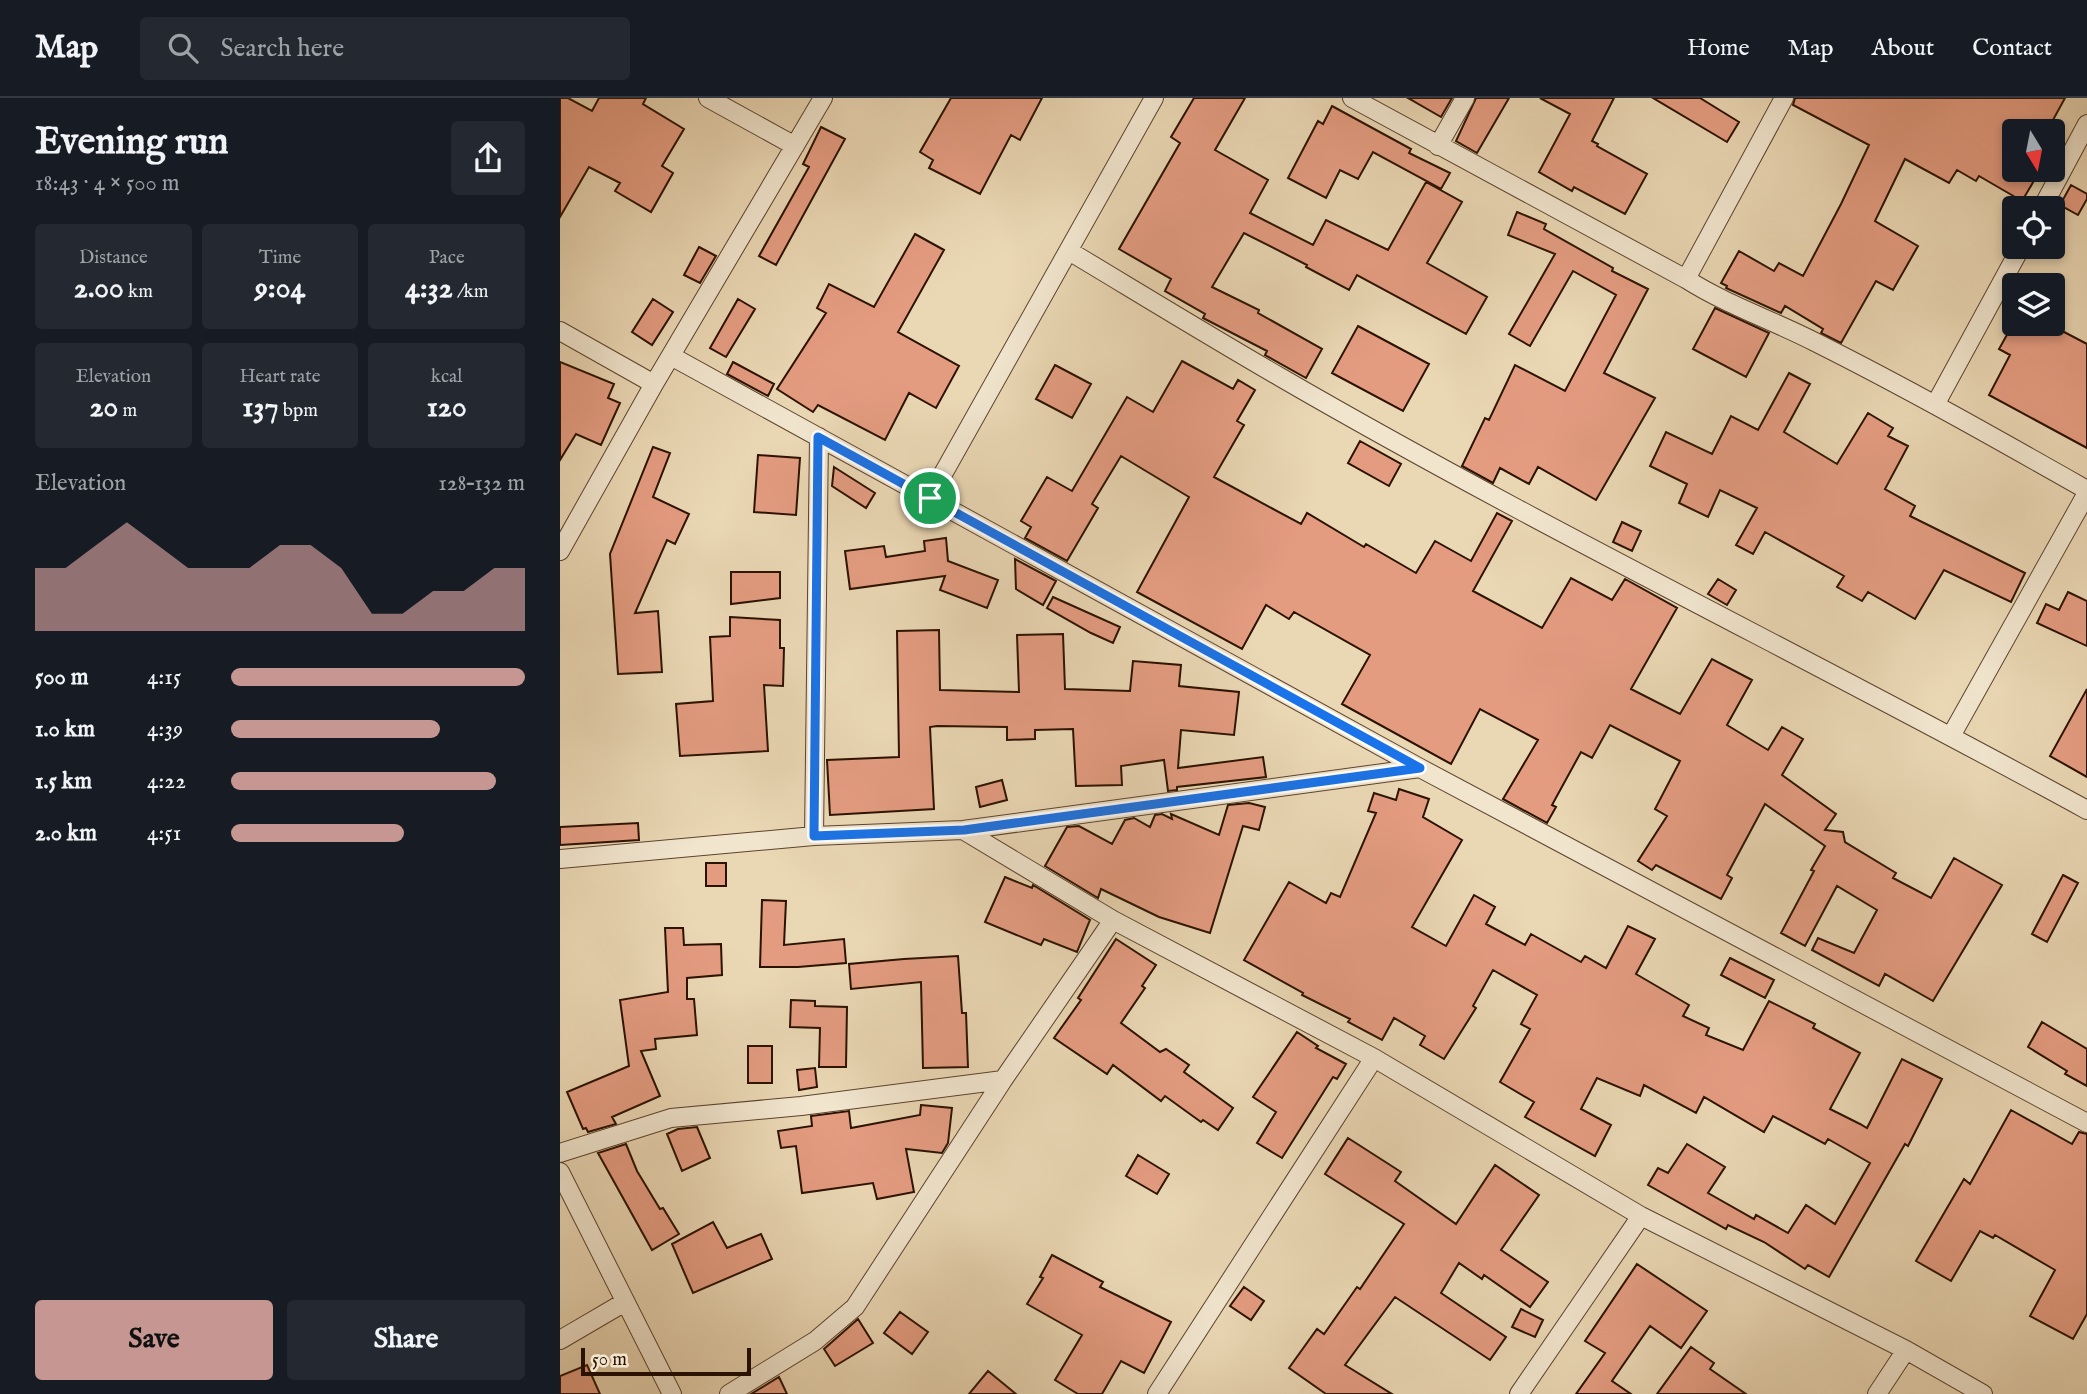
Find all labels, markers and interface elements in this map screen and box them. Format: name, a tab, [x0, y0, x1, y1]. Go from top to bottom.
search box	[140, 17, 630, 80]
text: Map	[35, 27, 98, 69]
icon: search	[164, 29, 202, 67]
text: Search here	[220, 32, 344, 65]
text: Home	[1687, 33, 1750, 64]
text: Map	[1788, 33, 1834, 64]
text: About	[1872, 33, 1934, 64]
text: Contact	[1972, 33, 2052, 64]
text: Evening run	[35, 119, 229, 167]
north arrow	[2002, 119, 2065, 182]
map controls	[2002, 119, 2065, 336]
button: share	[451, 121, 525, 195]
text: 18:43 · 4 × 500 m	[35, 169, 180, 198]
button: locate	[2002, 196, 2065, 259]
text: Distance	[79, 246, 148, 270]
text: Time	[259, 246, 301, 270]
text: Pace	[429, 246, 465, 270]
text: 2.00	[74, 270, 124, 308]
text: 9:04	[255, 270, 305, 308]
text: 4:32	[405, 270, 453, 308]
button: layers	[2002, 273, 2065, 336]
text: km	[124, 280, 153, 304]
text: /km	[453, 280, 488, 304]
text: Elevation	[76, 365, 151, 389]
text: Heart rate	[239, 365, 321, 389]
text: kcal	[431, 365, 463, 389]
text: 20	[90, 389, 118, 427]
text: 137	[242, 389, 279, 427]
text: 120	[427, 389, 467, 427]
text: m	[118, 399, 137, 423]
text: bpm	[279, 399, 318, 423]
pin	[900, 468, 960, 528]
text: Elevation	[35, 469, 126, 498]
text: 128–132 m	[438, 469, 525, 498]
icon: arrive	[911, 479, 949, 517]
text: 500 m	[35, 663, 89, 692]
text: 4:15	[147, 663, 181, 692]
text: 1.0 km	[35, 715, 95, 744]
text: 4:39	[147, 715, 183, 744]
text: 1.5 km	[35, 767, 92, 796]
text: 4:22	[147, 767, 186, 796]
text: 2.0 km	[35, 819, 97, 848]
text: 4:51	[147, 819, 181, 848]
button: Save	[35, 1300, 273, 1380]
button: Share	[287, 1300, 525, 1380]
scale bar	[581, 1345, 751, 1377]
text: 50 m	[592, 1348, 627, 1372]

